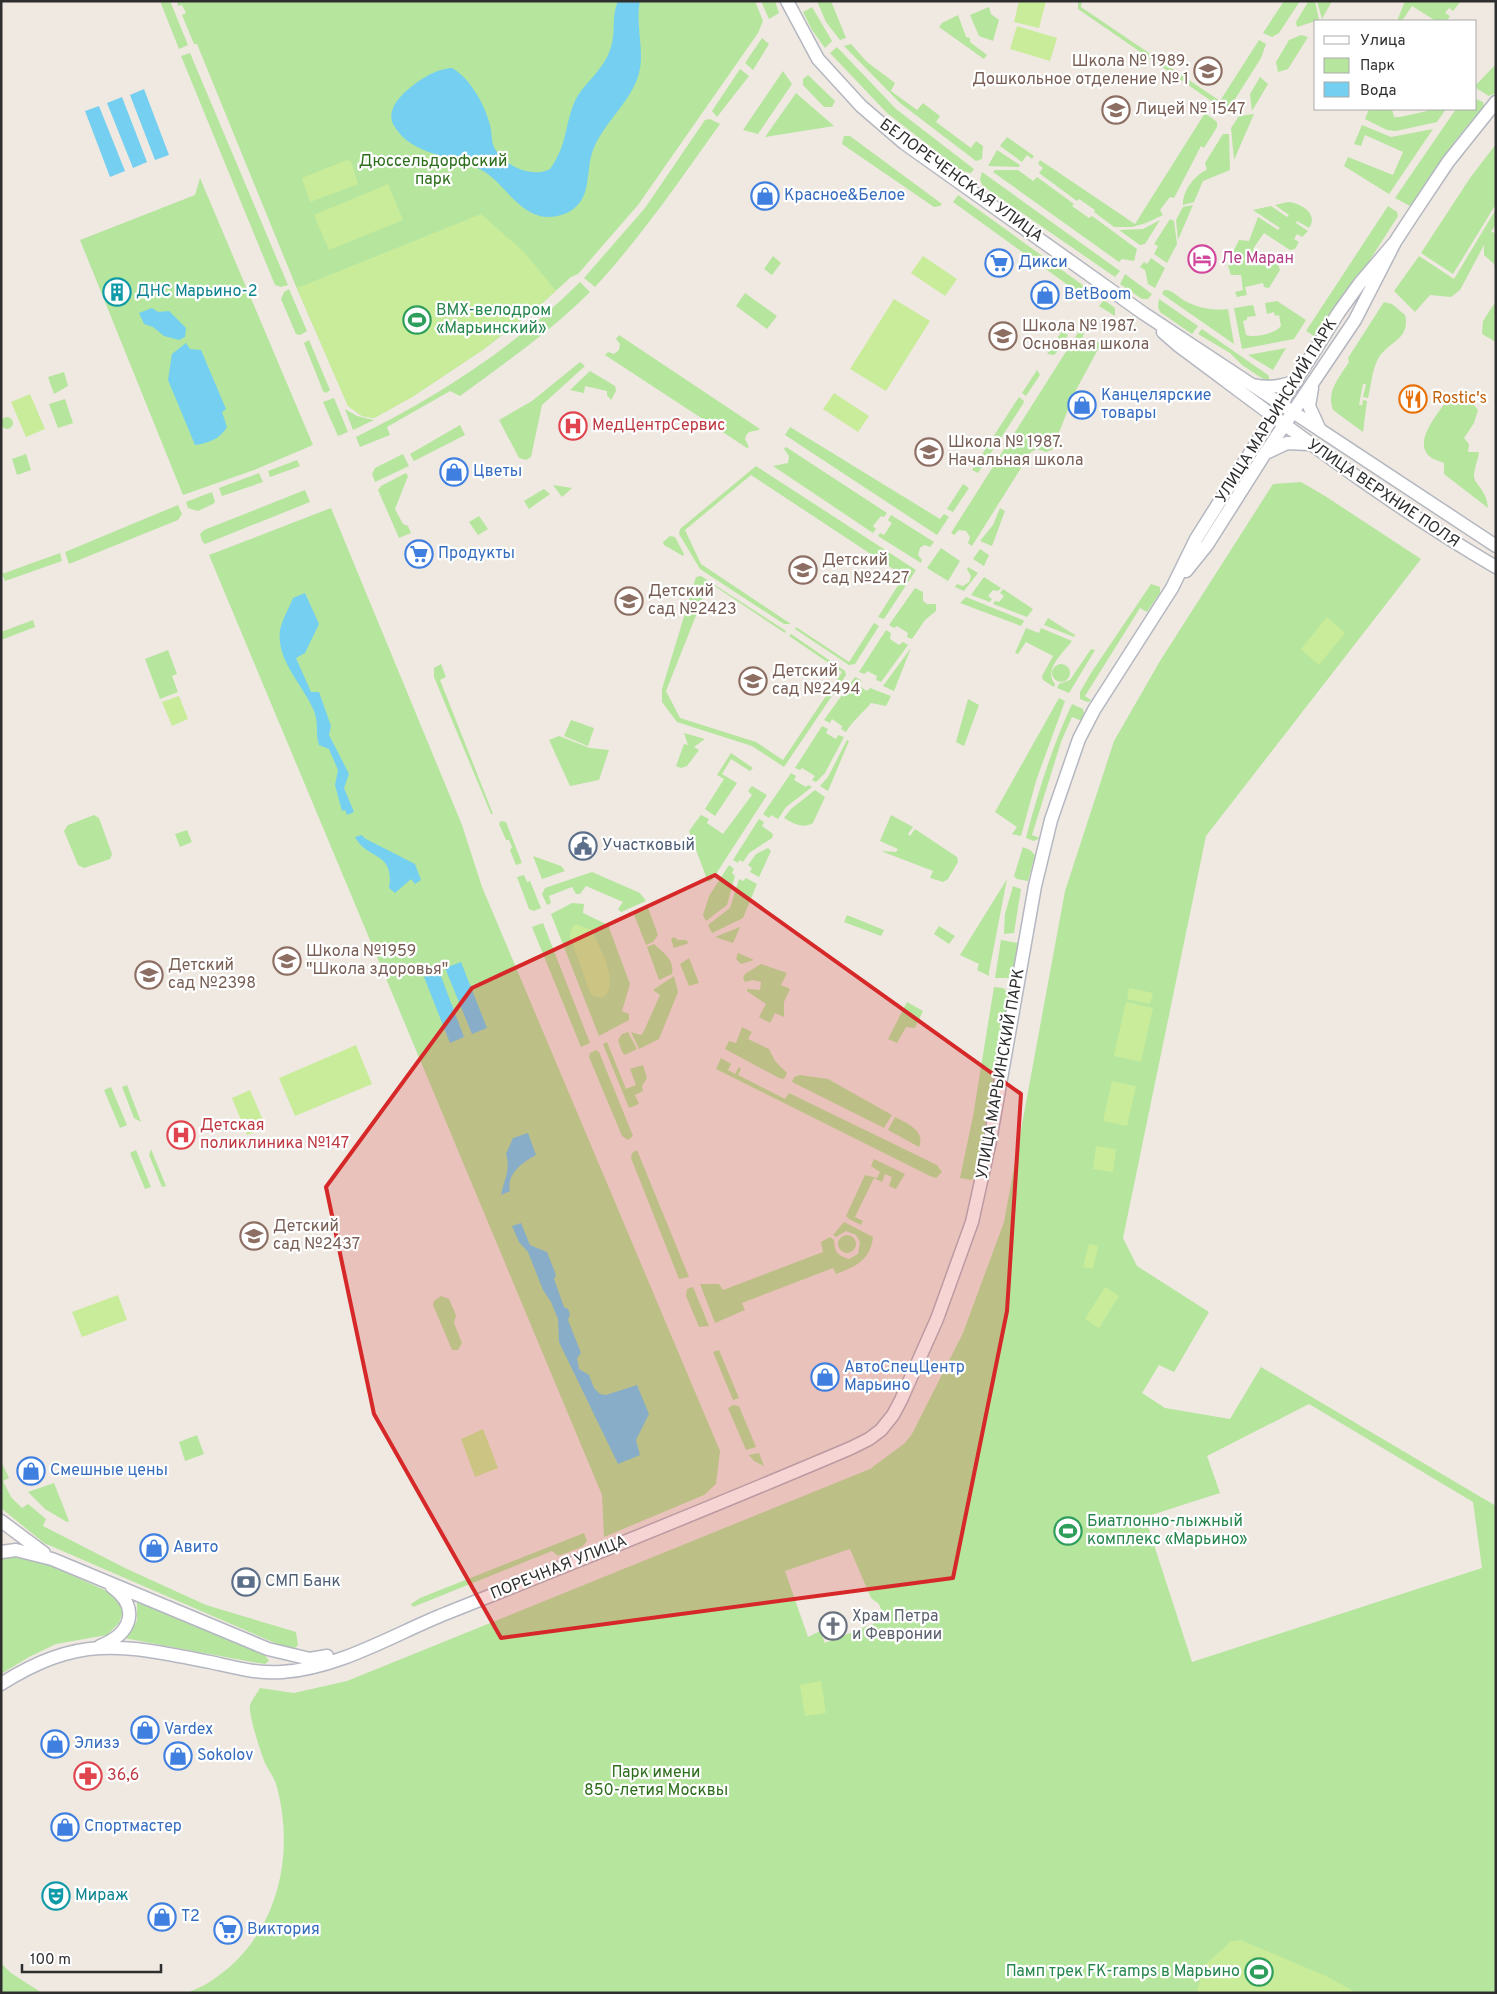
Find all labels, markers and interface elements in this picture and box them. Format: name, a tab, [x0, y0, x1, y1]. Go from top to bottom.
legend	[1314, 20, 1477, 110]
text: Улица	[1360, 32, 1405, 51]
place label: Школа № 1989. Дошкольное отделение № 1	[972, 52, 1189, 90]
school or university icon: Школа № 1989. Дошкольное отделение № 1	[1193, 56, 1223, 86]
text: Парк	[1360, 57, 1395, 76]
text: Вода	[1360, 82, 1396, 101]
school or university icon: Лицей № 1547	[1101, 95, 1131, 125]
place label: Лицей № 1547	[1135, 100, 1245, 120]
street label: БЕЛОРЕЧЕНСКАЯ УЛИЦА	[875, 115, 1047, 247]
park label: Дюссельдорфский парк	[359, 152, 507, 190]
shop icon: Красное&Белое	[750, 181, 780, 211]
place label: Красное&Белое	[784, 186, 905, 206]
hotel icon: Ле Маран	[1187, 244, 1217, 274]
supermarket icon: Дикси	[984, 248, 1014, 278]
place label: Ле Маран	[1221, 249, 1294, 269]
place label: Дикси	[1018, 253, 1068, 273]
building icon: ДНС Марьино-2	[102, 277, 132, 307]
shop icon: BetBoom	[1030, 280, 1060, 310]
place label: ДНС Марьино-2	[136, 282, 258, 302]
place label: BetBoom	[1064, 285, 1131, 305]
place label: BMX-велодром «Марьинский»	[436, 301, 551, 339]
sports icon: BMX-велодром «Марьинский»	[402, 305, 432, 335]
street label: УЛИЦА МАРЬИНСКИЙ ПАРК	[1210, 314, 1342, 507]
place label: Школа № 1987. Основная школа	[1022, 317, 1149, 355]
school or university icon: Школа № 1987. Основная школа	[988, 321, 1018, 351]
restaurant icon: Rostic's	[1398, 384, 1428, 414]
place label: Канцелярские товары	[1101, 386, 1211, 424]
place label: Rostic's	[1432, 389, 1487, 409]
shop icon: Канцелярские товары	[1067, 390, 1097, 420]
hospital icon: МедЦентрСервис	[558, 411, 588, 441]
place label: МедЦентрСервис	[592, 416, 725, 436]
place label: Школа № 1987. Начальная школа	[948, 433, 1083, 471]
street label: УЛИЦА ВЕРХНИЕ ПОЛЯ	[1303, 435, 1463, 553]
school or university icon: Школа № 1987. Начальная школа	[914, 437, 944, 467]
shop icon: Цветы	[439, 457, 469, 487]
place label: Цветы	[473, 462, 522, 482]
supermarket icon: Продукты	[404, 539, 434, 569]
place label: Продукты	[438, 544, 515, 564]
place label: Детский сад №2427	[822, 551, 909, 589]
school or university icon: Детский сад №2427	[788, 555, 818, 585]
place label: Детский сад №2423	[648, 582, 737, 620]
school or university icon: Детский сад №2423	[614, 586, 644, 616]
place label: Детский сад №2494	[772, 662, 861, 700]
school or university icon: Детский сад №2494	[738, 666, 768, 696]
public building icon: Участковый	[568, 831, 598, 861]
place label: Участковый	[602, 836, 695, 856]
place label: Школа №1959 "Школа здоровья"	[306, 942, 448, 980]
school or university icon: Школа №1959 "Школа здоровья"	[272, 946, 302, 976]
place label: Детский сад №2398	[168, 956, 256, 994]
school or university icon: Детский сад №2398	[134, 960, 164, 990]
street label: УЛИЦА МАРЬИНСКИЙ ПАРК	[971, 967, 1029, 1181]
place label: Детская поликлиника №147	[200, 1116, 349, 1154]
hospital icon: Детская поликлиника №147	[166, 1120, 196, 1150]
place label: Детский сад №2437	[273, 1217, 360, 1255]
school or university icon: Детский сад №2437	[239, 1221, 269, 1251]
place label: АвтоСпецЦентр Марьино	[844, 1358, 965, 1396]
shop icon: АвтоСпецЦентр Марьино	[810, 1362, 840, 1392]
shop icon: Смешные цены	[16, 1456, 46, 1486]
place label: Смешные цены	[50, 1461, 168, 1481]
place label: Биатлонно-лыжный комплекс «Марьино»	[1087, 1512, 1247, 1550]
sports icon: Биатлонно-лыжный комплекс «Марьино»	[1053, 1516, 1083, 1546]
street label: ПОРЕЧНАЯ УЛИЦА	[488, 1531, 630, 1605]
shop icon: Авито	[139, 1533, 169, 1563]
place label: Авито	[173, 1538, 219, 1558]
bank icon: СМП Банк	[231, 1567, 261, 1597]
place label: СМП Банк	[265, 1572, 341, 1592]
place label: Храм Петра и Февронии	[852, 1607, 942, 1645]
church icon: Храм Петра и Февронии	[818, 1611, 848, 1641]
shop icon: Vardex	[130, 1715, 160, 1745]
place label: Vardex	[164, 1720, 213, 1740]
shop icon: Элизэ	[40, 1729, 70, 1759]
place label: Элизэ	[74, 1734, 120, 1754]
shop icon: Sokolov	[163, 1741, 193, 1771]
place label: Sokolov	[197, 1746, 253, 1766]
pharmacy icon: 36,6	[73, 1761, 103, 1791]
park label: Парк имени 850-летия Москвы	[584, 1763, 728, 1801]
place label: 36,6	[107, 1766, 139, 1786]
shop icon: Спортмастер	[50, 1812, 80, 1842]
place label: Спортмастер	[84, 1817, 182, 1837]
theatre icon: Мираж	[41, 1881, 71, 1911]
place label: Мираж	[75, 1886, 129, 1906]
shop icon: T2	[147, 1902, 177, 1932]
place label: T2	[181, 1907, 200, 1927]
supermarket icon: Виктория	[213, 1915, 243, 1945]
place label: Виктория	[247, 1920, 320, 1940]
scale bar	[22, 1942, 161, 1974]
text: 100 m	[30, 1951, 71, 1970]
sports icon: Памп трек FK-ramps в Марьино	[1244, 1957, 1274, 1987]
place label: Памп трек FK-ramps в Марьино	[1006, 1962, 1240, 1982]

